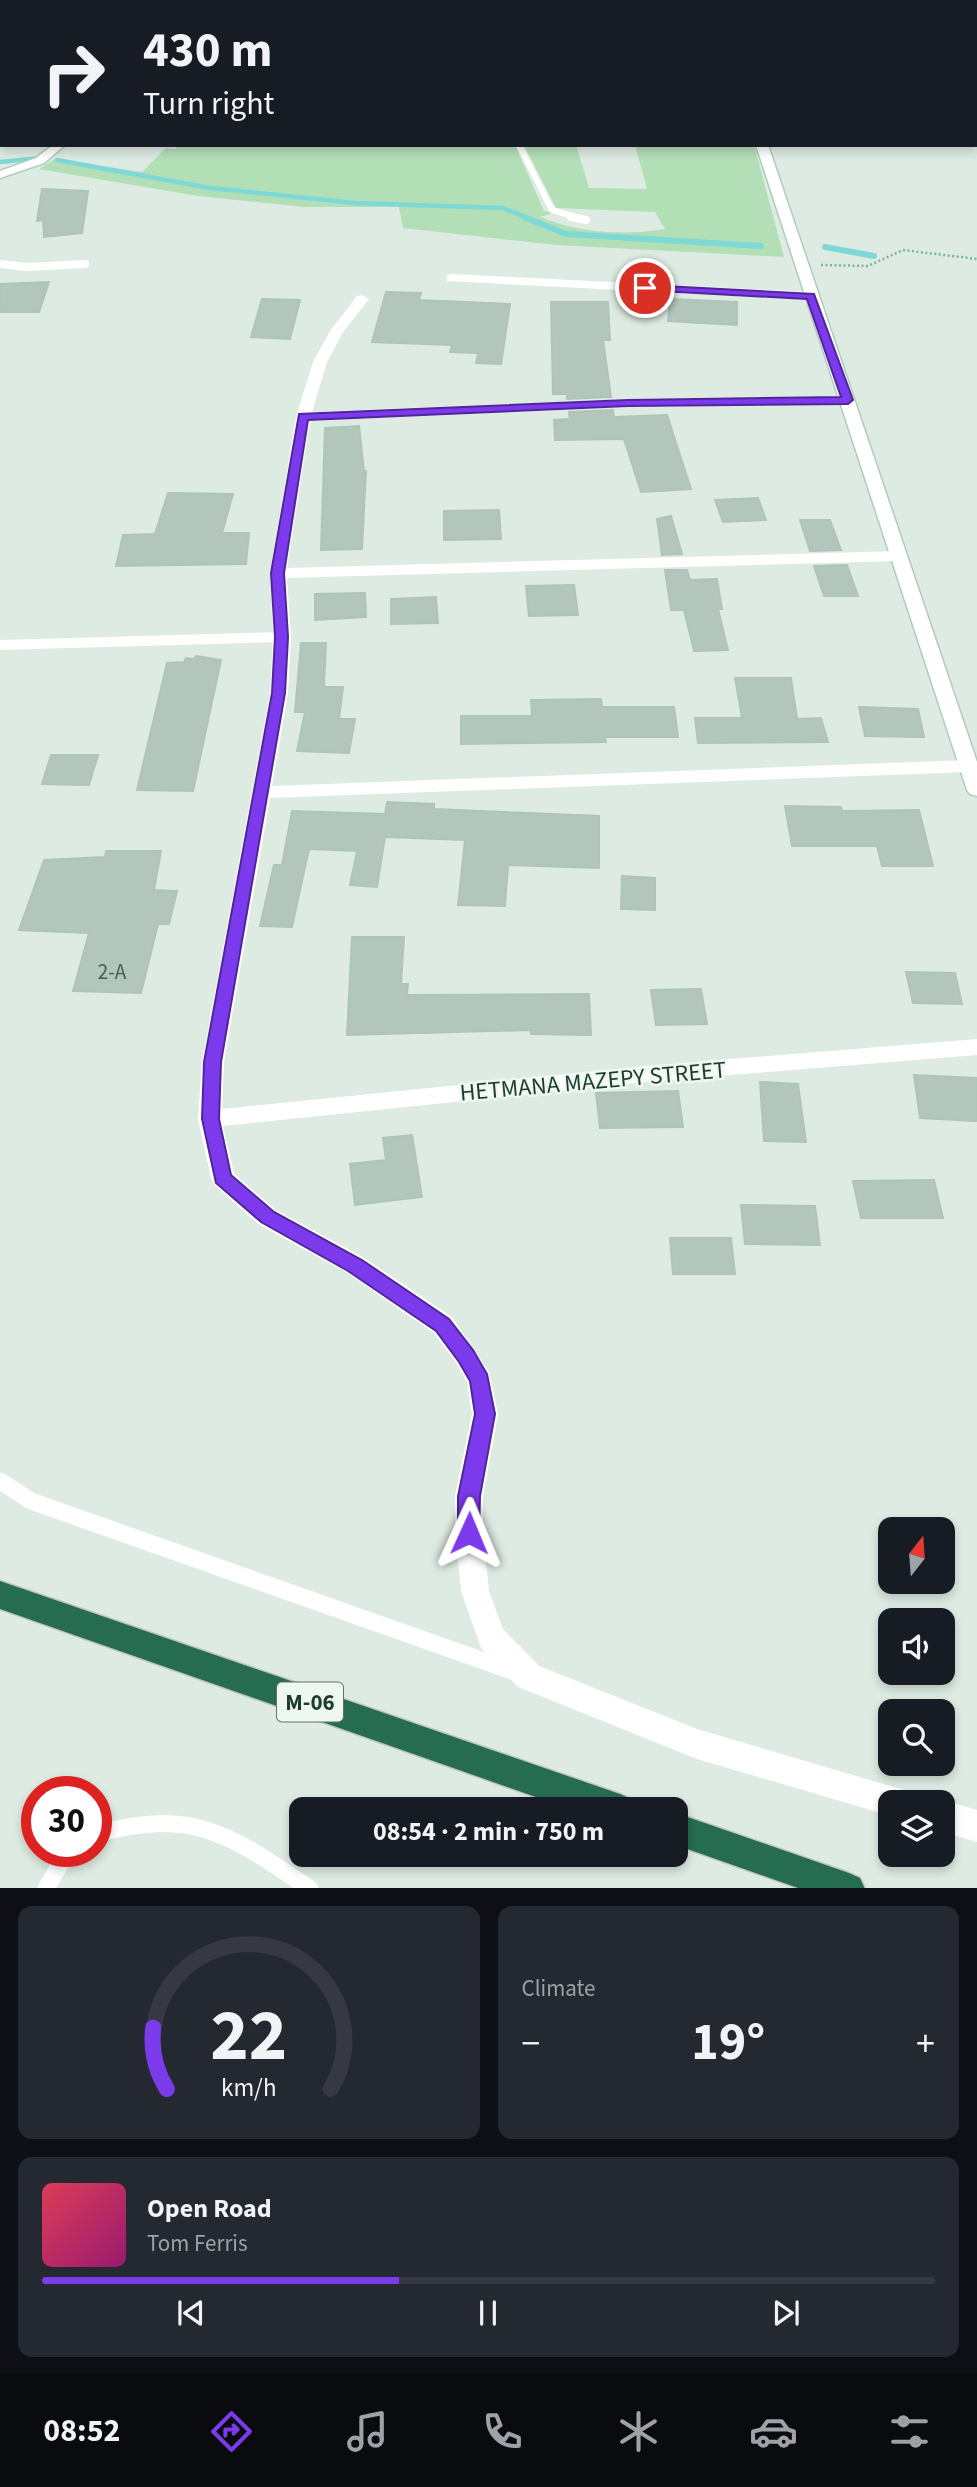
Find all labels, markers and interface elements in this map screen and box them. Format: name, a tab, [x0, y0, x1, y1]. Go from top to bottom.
text: 430 m	[143, 16, 272, 86]
icon: right	[28, 28, 119, 119]
text: Turn right	[143, 81, 274, 127]
pin	[615, 258, 675, 318]
icon: arrive	[626, 269, 664, 307]
house number: 2-А	[98, 957, 127, 987]
street label: HETMANA MAZEPY STREET	[458, 1052, 728, 1111]
position arrow	[432, 1496, 506, 1570]
north arrow	[878, 1517, 956, 1594]
map controls	[878, 1517, 955, 1867]
button: sound	[878, 1608, 955, 1685]
road number: М-06	[277, 1682, 343, 1722]
button: search	[878, 1699, 955, 1776]
speed limit sign: 30	[21, 1776, 112, 1867]
button: layers	[878, 1790, 955, 1867]
text: 08:54 · 2 min · 750 m	[373, 1813, 604, 1850]
text: Climate	[522, 1972, 595, 2005]
text: 22	[210, 1984, 287, 2088]
text: 19°	[691, 2006, 765, 2080]
text: −	[522, 2017, 540, 2071]
text: +	[916, 2017, 935, 2071]
text: km/h	[221, 2069, 277, 2105]
text: Open Road	[147, 2190, 272, 2227]
text: Tom Ferris	[147, 2227, 248, 2260]
icon: previous	[172, 2294, 210, 2332]
icon: pause	[469, 2294, 507, 2332]
icon: next	[767, 2294, 805, 2332]
icon: directions	[207, 2407, 256, 2456]
icon: music	[343, 2407, 392, 2456]
icon: phone	[478, 2407, 527, 2456]
icon: climate	[614, 2407, 663, 2456]
icon: car	[749, 2407, 798, 2456]
icon: filters	[885, 2407, 934, 2456]
text: 08:52	[43, 2408, 120, 2454]

